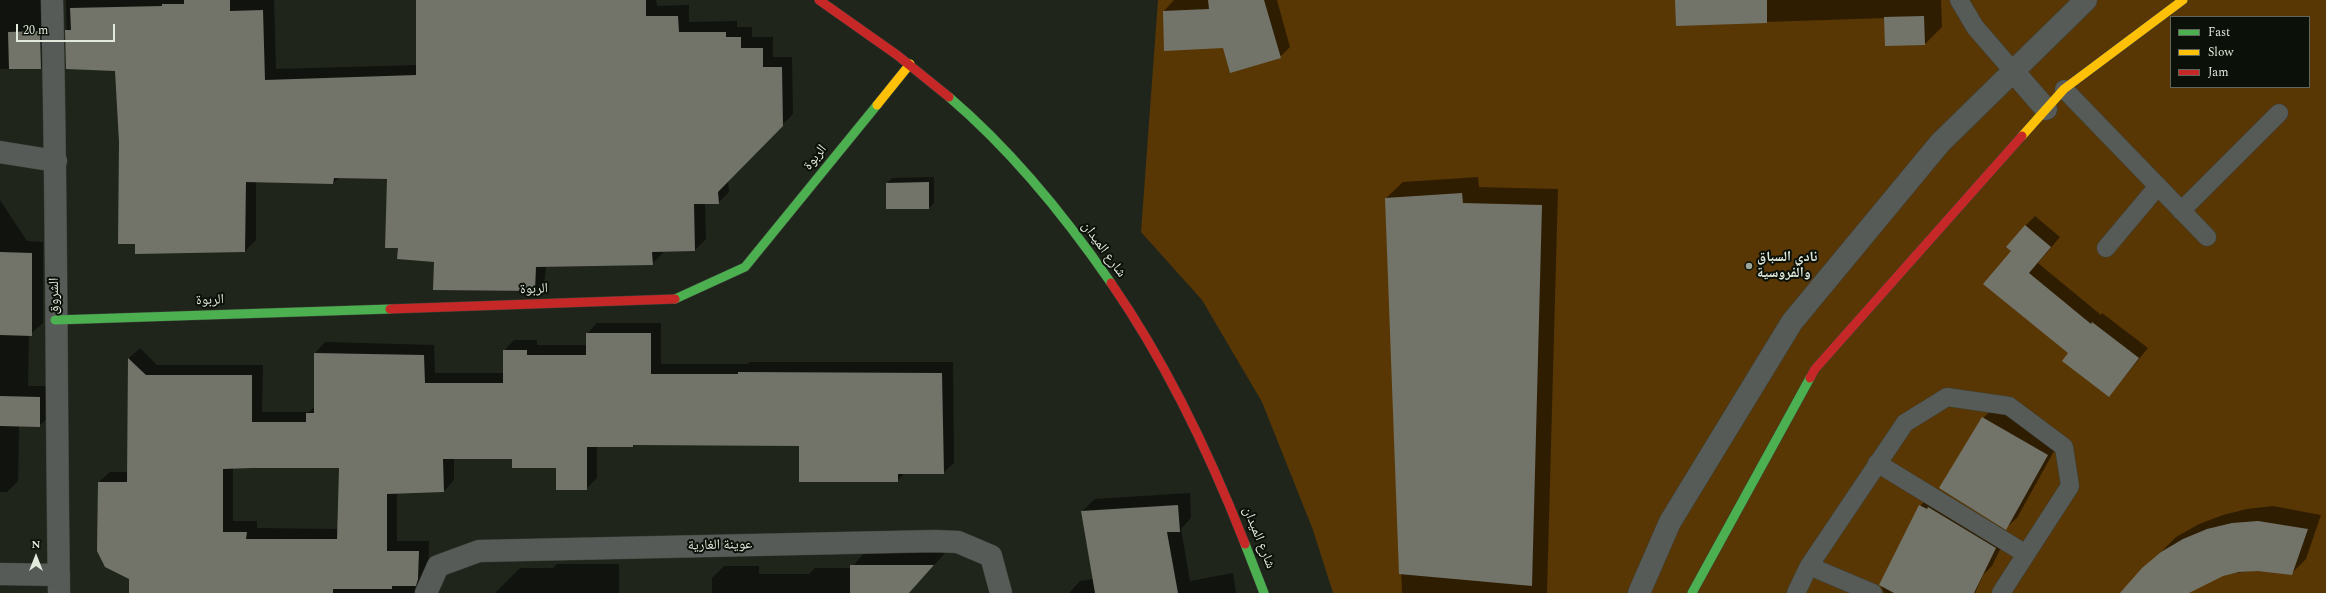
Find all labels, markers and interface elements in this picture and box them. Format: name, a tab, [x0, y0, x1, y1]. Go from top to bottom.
scale bar	[18, 16, 117, 42]
legend	[2170, 16, 2310, 88]
text: 20 m	[23, 21, 48, 40]
text: Fast	[2208, 23, 2230, 42]
text: Slow	[2208, 43, 2233, 62]
text: Jam	[2208, 63, 2229, 82]
street label: الربوة	[801, 142, 831, 174]
street label: شارع الميدان	[1077, 219, 1129, 281]
place label: نادي السباق والفروسية	[1757, 250, 1817, 282]
marker: نادي السباق والفروسية	[1744, 261, 1754, 271]
street label: الشروق	[47, 278, 63, 314]
street label: الربوة	[520, 281, 548, 299]
street label: الربوة	[196, 292, 224, 310]
street label: شارع الميدان	[1238, 505, 1278, 571]
text: N	[32, 536, 40, 553]
north arrow	[16, 537, 56, 577]
street label: عوينة الغارية	[688, 537, 752, 555]

